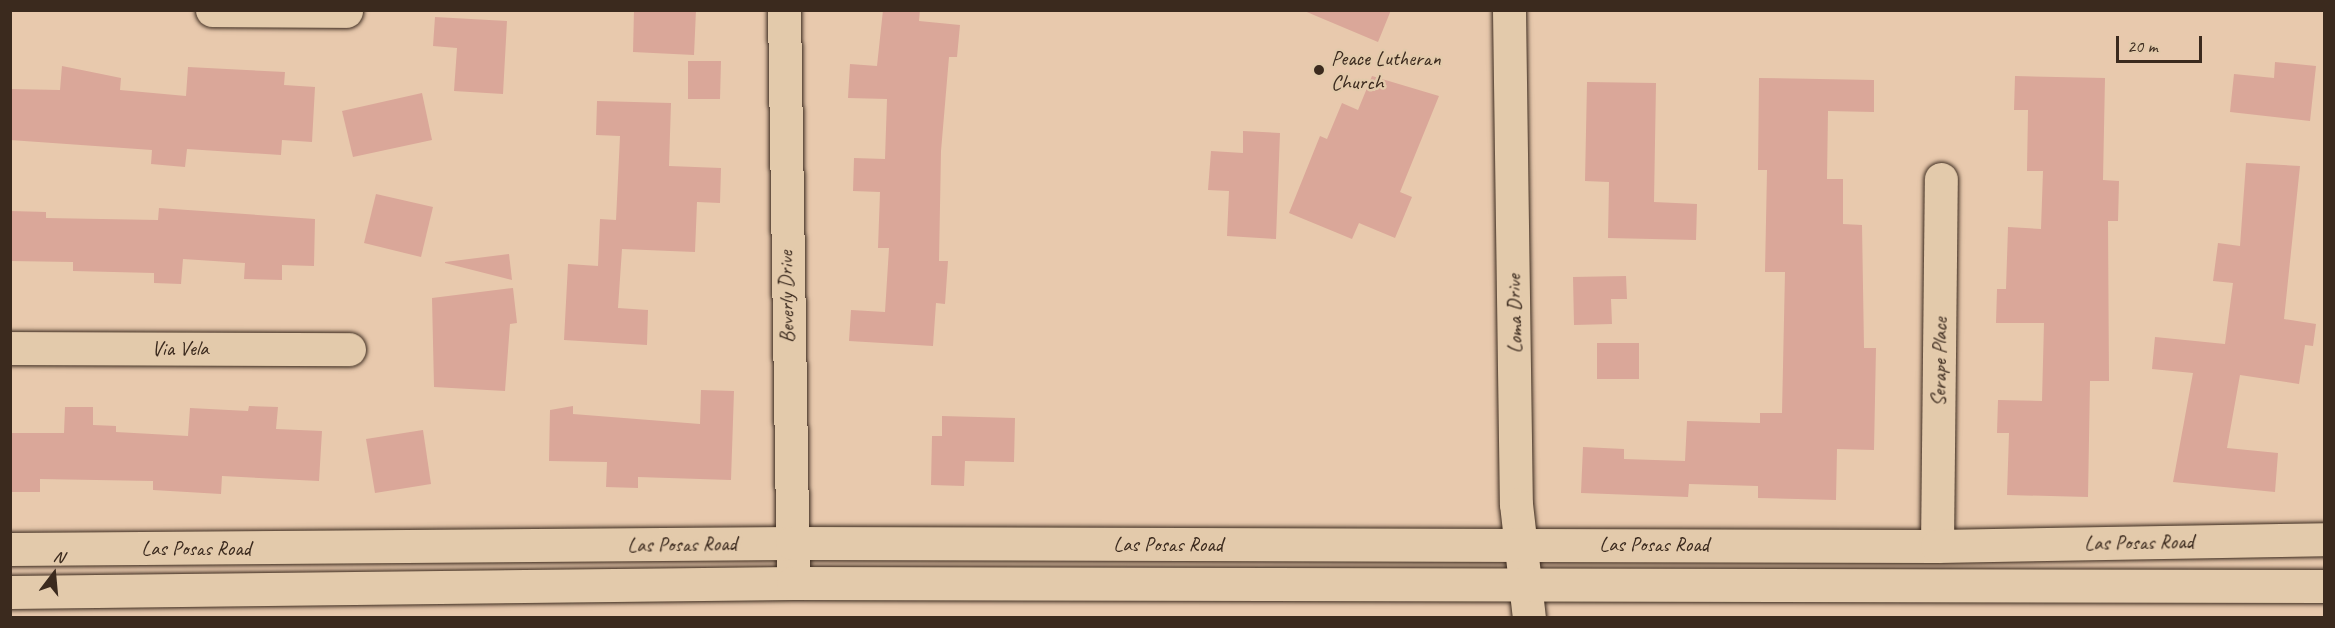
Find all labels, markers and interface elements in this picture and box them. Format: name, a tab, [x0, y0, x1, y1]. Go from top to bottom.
scale bar	[2119, 24, 2204, 62]
text: 20 m	[2127, 35, 2158, 57]
place label: Peace Lutheran Church	[1331, 45, 1440, 95]
marker: Peace Lutheran Church	[1312, 63, 1326, 77]
street label: Beverly Drive	[773, 250, 799, 344]
street label: Loma Drive	[1501, 274, 1527, 354]
street label: Serape Place	[1926, 317, 1952, 407]
street label: Via Vela	[152, 335, 208, 361]
street label: Las Posas Road	[2084, 528, 2194, 556]
street label: Las Posas Road	[627, 530, 737, 558]
street label: Las Posas Road	[1113, 531, 1223, 557]
street label: Las Posas Road	[1599, 531, 1709, 557]
street label: Las Posas Road	[141, 535, 251, 561]
north arrow	[24, 544, 84, 604]
text: N	[51, 546, 66, 568]

